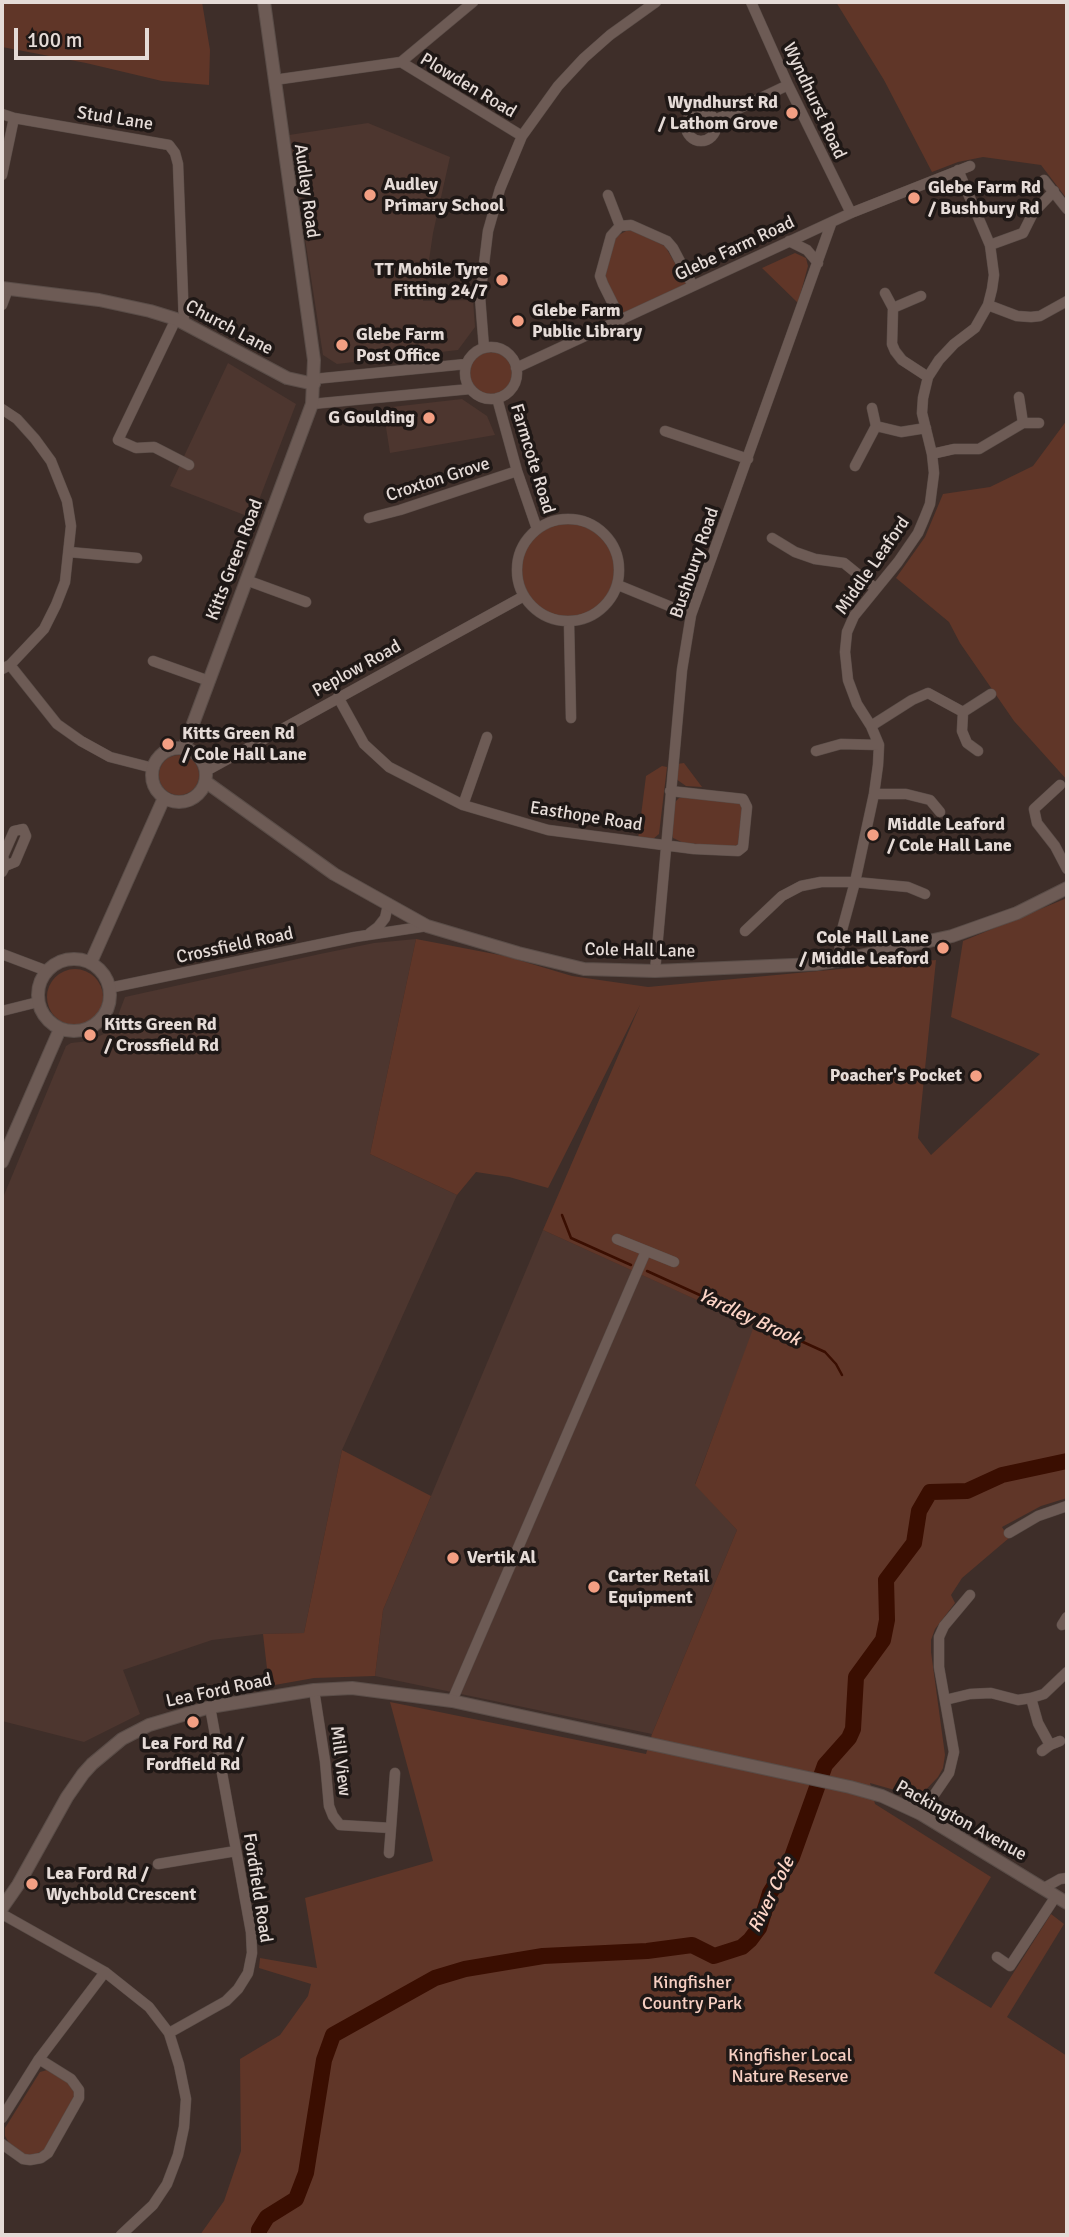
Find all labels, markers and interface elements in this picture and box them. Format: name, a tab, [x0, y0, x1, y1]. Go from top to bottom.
scale bar	[18, 14, 152, 58]
text: 100 m	[27, 27, 82, 53]
street label: Wyndhurst Road	[778, 39, 850, 163]
street label: Plowden Road	[416, 49, 520, 123]
place label: Wyndhurst Rd / Lathom Grove	[658, 92, 778, 134]
street label: Stud Lane	[75, 102, 155, 136]
marker: Wyndhurst Rd / Lathom Grove	[784, 105, 800, 121]
street label: Audley Road	[289, 142, 323, 240]
place label: Audley Primary School	[384, 174, 504, 216]
place label: Glebe Farm Rd / Bushbury Rd	[928, 177, 1041, 220]
marker: Audley Primary School	[362, 187, 378, 203]
marker: Glebe Farm Rd / Bushbury Rd	[906, 190, 922, 206]
street label: Glebe Farm Road	[672, 212, 798, 286]
place label: TT Mobile Tyre Fitting 24/7	[374, 259, 488, 302]
marker: TT Mobile Tyre Fitting 24/7	[494, 272, 510, 288]
street label: Church Lane	[181, 296, 277, 360]
place label: Glebe Farm Public Library	[532, 300, 642, 342]
marker: Glebe Farm Public Library	[510, 313, 526, 329]
place label: Glebe Farm Post Office	[356, 324, 445, 366]
marker: Glebe Farm Post Office	[334, 337, 350, 353]
street label: Farmcote Road	[505, 401, 559, 517]
place label: G Goulding	[328, 407, 415, 429]
marker: G Goulding	[421, 410, 437, 426]
street label: Croxton Grove	[383, 453, 493, 507]
street label: Kitts Green Road	[202, 496, 268, 624]
street label: Bushbury Road	[666, 505, 724, 621]
street label: Middle Leaford	[831, 513, 915, 619]
street label: Peplow Road	[309, 636, 405, 702]
place label: Kitts Green Rd / Cole Hall Lane	[182, 723, 307, 766]
marker: Kitts Green Rd / Cole Hall Lane	[160, 736, 176, 752]
street label: Easthope Road	[528, 797, 644, 837]
place label: Middle Leaford / Cole Hall Lane	[887, 814, 1012, 856]
marker: Middle Leaford / Cole Hall Lane	[865, 827, 881, 843]
street label: Crossfield Road	[175, 923, 295, 969]
place label: Cole Hall Lane / Middle Leaford	[799, 927, 929, 970]
street label: Cole Hall Lane	[584, 939, 696, 963]
marker: Cole Hall Lane / Middle Leaford	[935, 940, 951, 956]
place label: Kitts Green Rd / Crossfield Rd	[104, 1014, 219, 1056]
marker: Kitts Green Rd / Crossfield Rd	[82, 1027, 98, 1043]
place label: Poacher's Pocket	[830, 1065, 962, 1087]
marker: Poacher's Pocket	[968, 1068, 984, 1084]
water label: Yardley Brook	[694, 1284, 804, 1352]
place label: Vertik Al	[467, 1547, 536, 1569]
marker: Vertik Al	[445, 1550, 461, 1566]
place label: Carter Retail Equipment	[608, 1566, 709, 1608]
marker: Carter Retail Equipment	[586, 1579, 602, 1595]
street label: Lea Ford Road	[164, 1669, 274, 1713]
marker: Lea Ford Rd / Fordfield Rd	[185, 1714, 201, 1730]
street label: Mill View	[325, 1725, 355, 1797]
place label: Lea Ford Rd / Fordfield Rd	[142, 1733, 244, 1776]
street label: Packington Avenue	[892, 1776, 1030, 1866]
street label: Fordfield Road	[238, 1832, 276, 1944]
water label: River Cole	[744, 1853, 800, 1937]
place label: Lea Ford Rd / Wychbold Crescent	[46, 1863, 196, 1906]
marker: Lea Ford Rd / Wychbold Crescent	[24, 1876, 40, 1892]
park label: Kingfisher Country Park	[642, 1972, 742, 2014]
park label: Kingfisher Local Nature Reserve	[728, 2045, 852, 2088]

